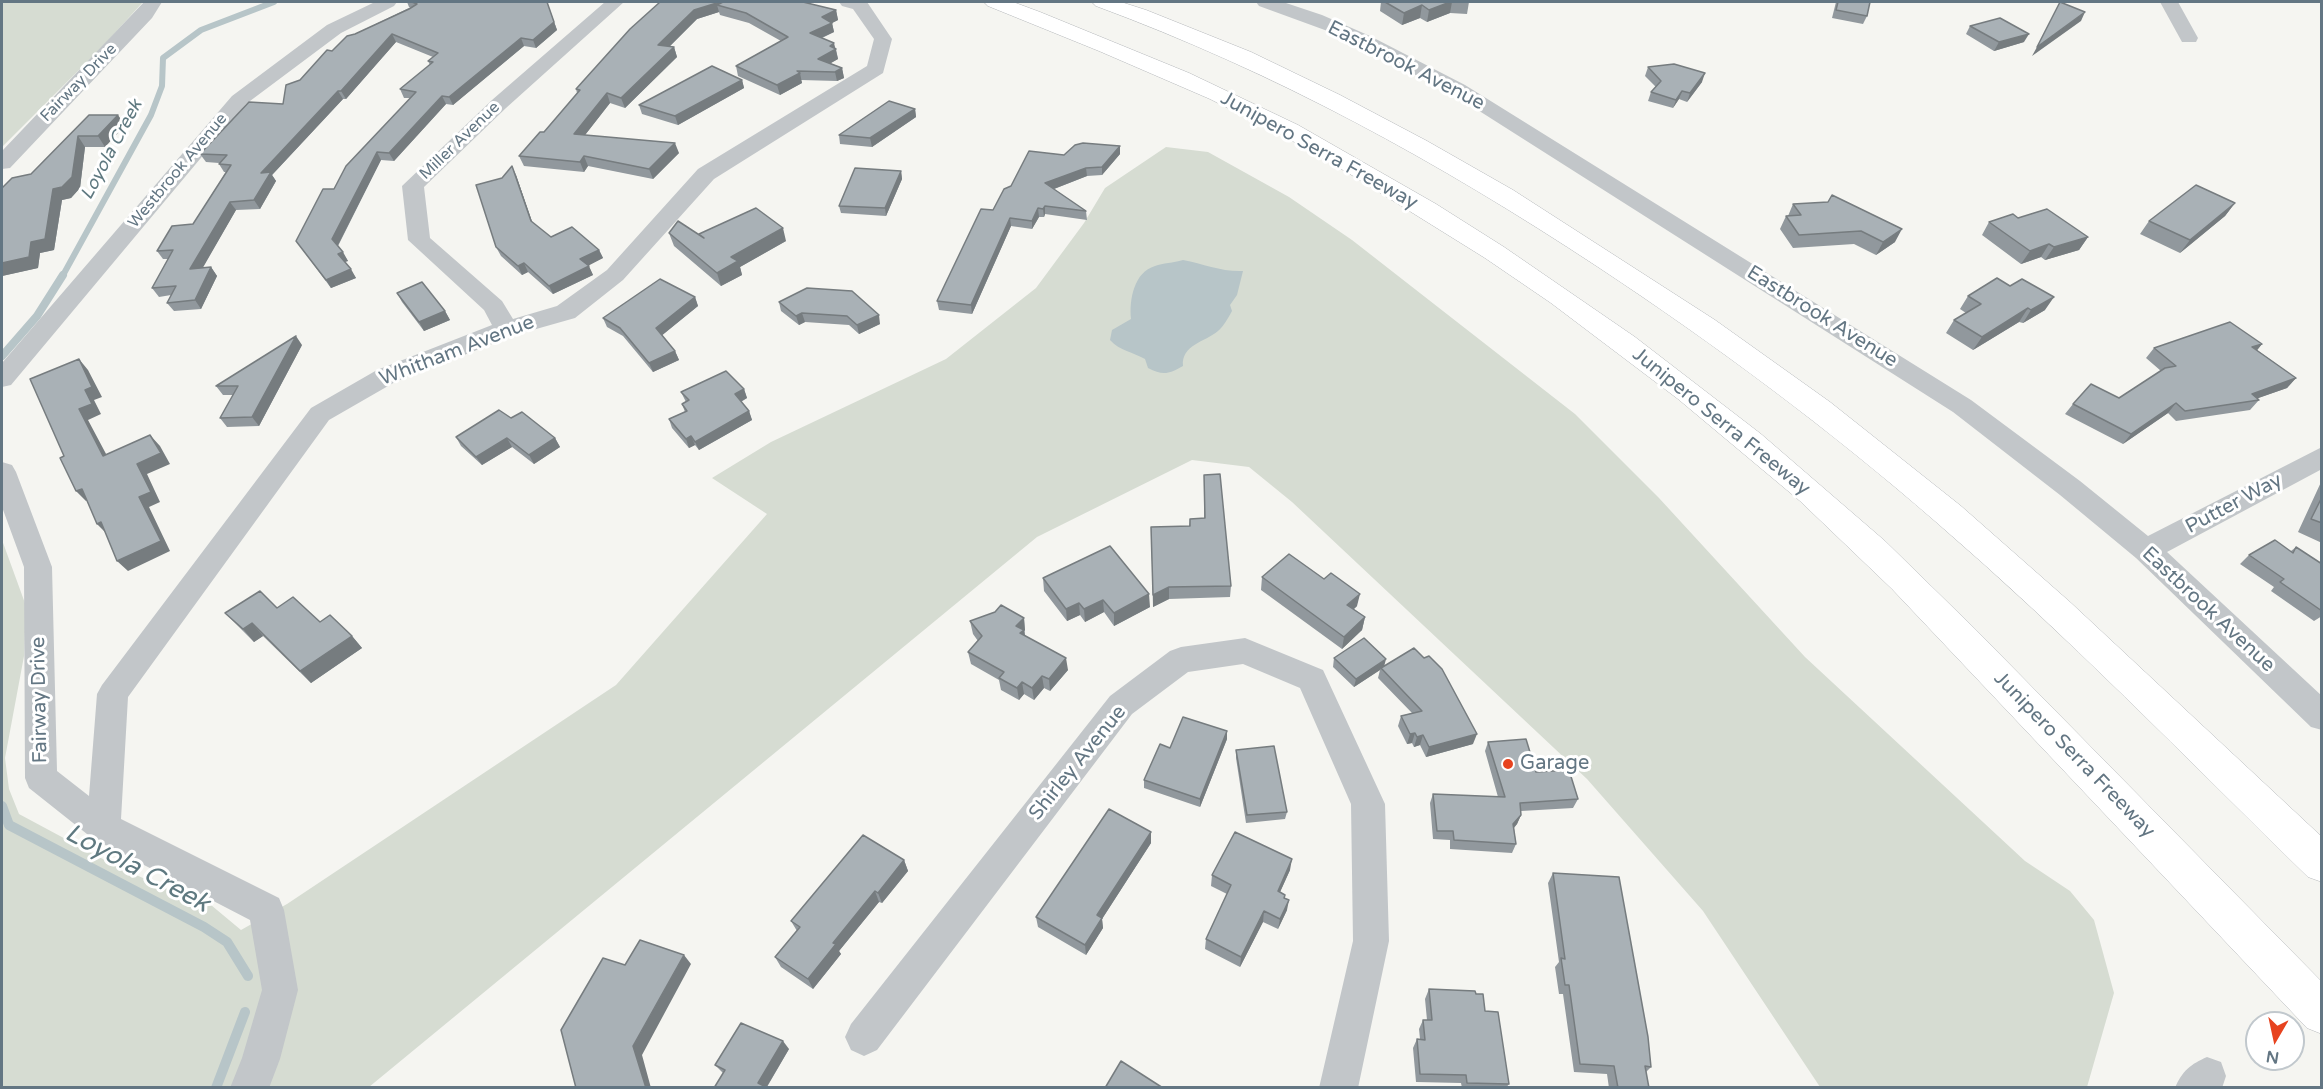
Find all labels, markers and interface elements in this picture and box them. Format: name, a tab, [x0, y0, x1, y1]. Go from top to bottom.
street label: Eastbrook Avenue	[1323, 16, 1489, 116]
street label: Fairway Drive	[37, 40, 121, 126]
street label: Junipero Serra Freeway	[1216, 87, 1422, 215]
water label: Loyola Creek	[77, 96, 147, 204]
street label: Miller Avenue	[416, 98, 504, 184]
street label: Westbrook Avenue	[124, 110, 232, 232]
street label: Eastbrook Avenue	[1742, 261, 1902, 373]
street label: Whitham Avenue	[376, 310, 538, 392]
street label: Junipero Serra Freeway	[1627, 343, 1815, 501]
street label: Putter Way	[2182, 469, 2286, 539]
street label: Eastbrook Avenue	[2137, 542, 2279, 678]
street label: Fairway Drive	[27, 637, 53, 763]
street label: Junipero Serra Freeway	[1988, 667, 2160, 843]
street label: Shirley Avenue	[1024, 701, 1132, 825]
place label: Garage	[1520, 752, 1589, 776]
marker: Garage	[1501, 757, 1515, 771]
water label: Loyola Creek	[59, 818, 215, 920]
north arrow	[2245, 1011, 2305, 1071]
text: N	[2265, 1046, 2280, 1068]

